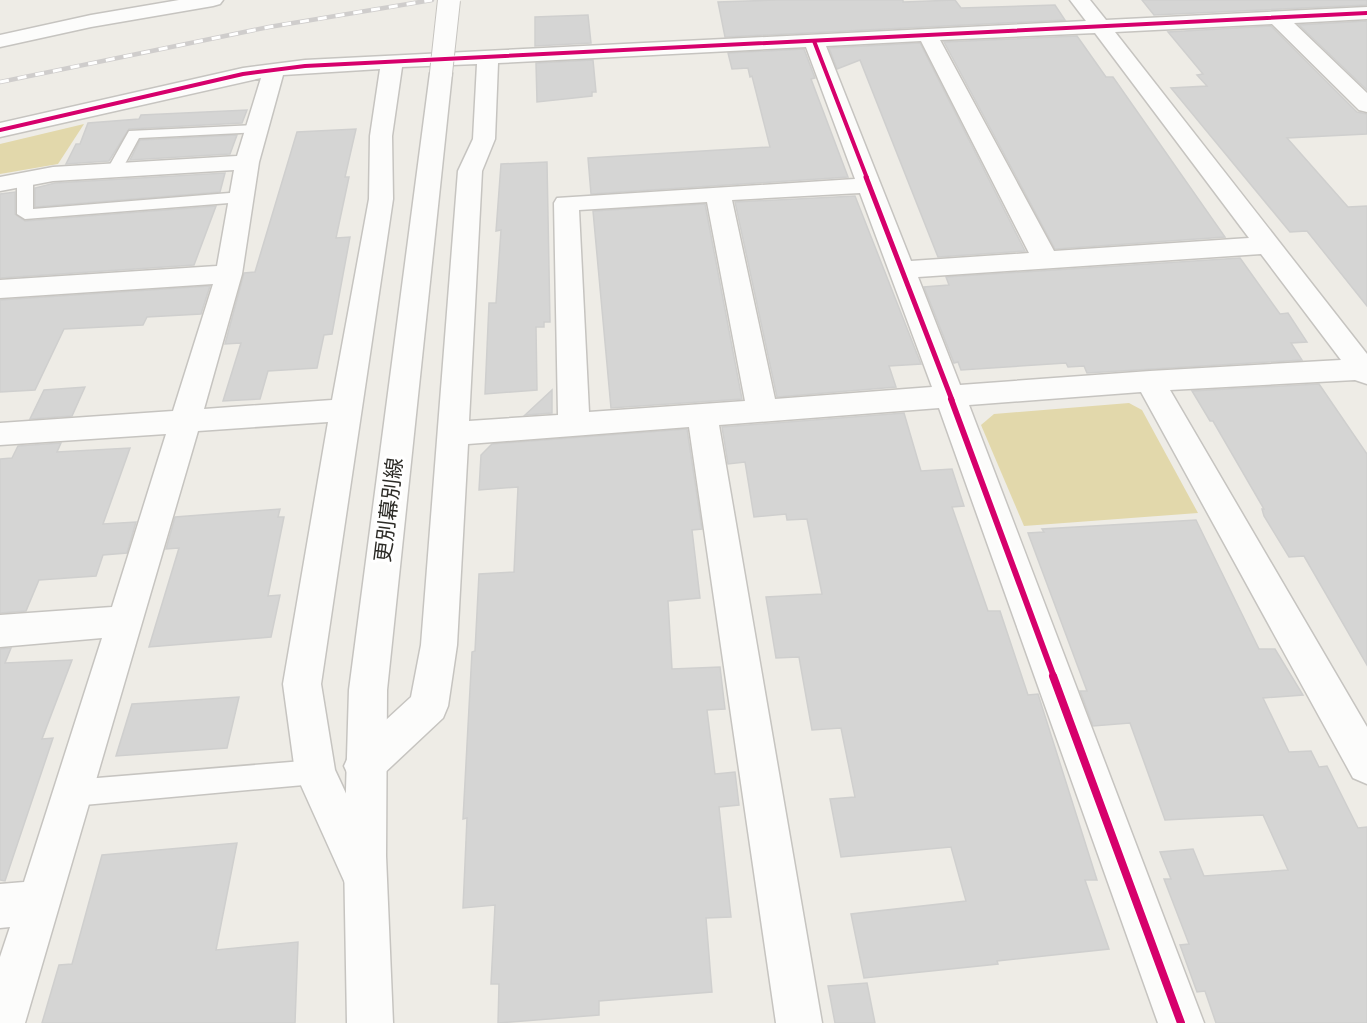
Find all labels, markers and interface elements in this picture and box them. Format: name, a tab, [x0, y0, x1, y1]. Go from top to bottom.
street label: 更別幕別線	[368, 456, 410, 564]

